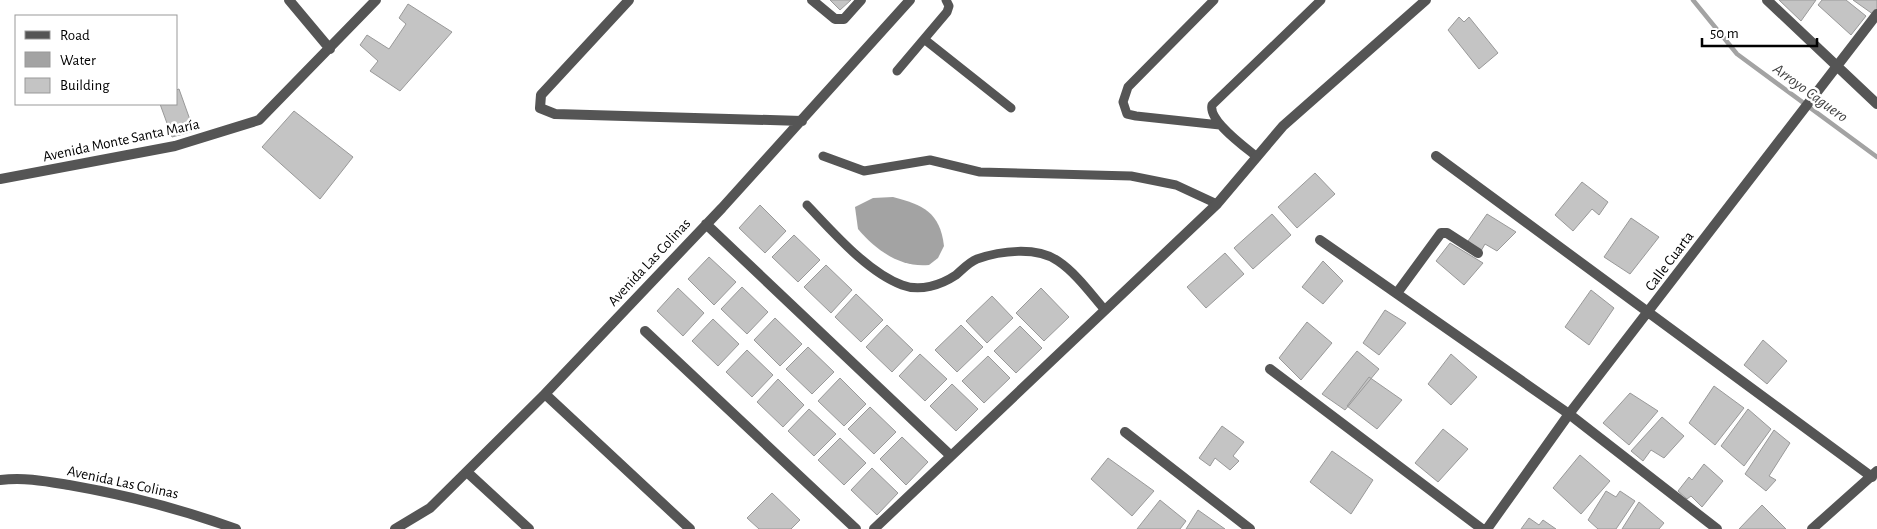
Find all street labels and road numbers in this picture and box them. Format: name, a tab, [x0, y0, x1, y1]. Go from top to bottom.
street label: Avenida Monte Santa María	[41, 117, 201, 164]
street label: Avenida Las Colinas	[605, 216, 694, 309]
street label: Calle Cuarta	[1642, 229, 1697, 294]
street label: Avenida Las Colinas	[66, 463, 180, 502]

